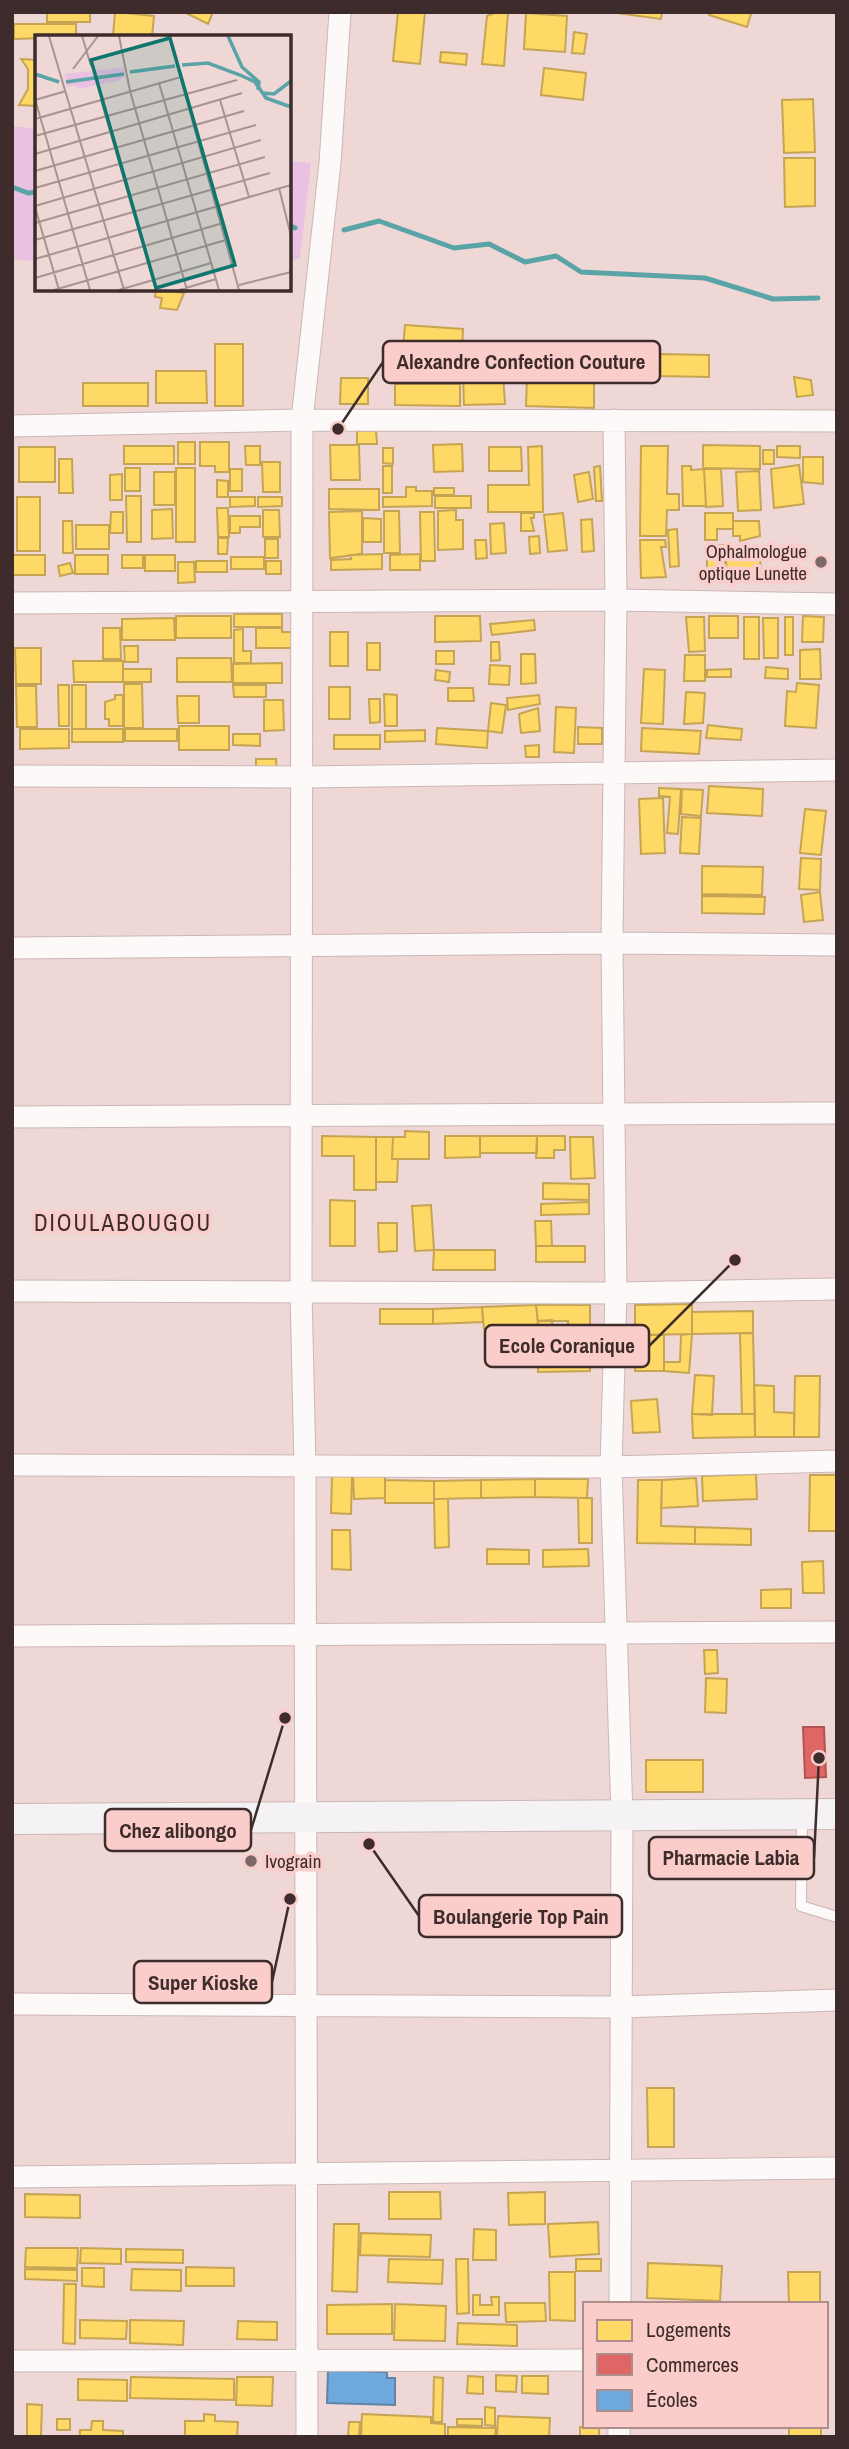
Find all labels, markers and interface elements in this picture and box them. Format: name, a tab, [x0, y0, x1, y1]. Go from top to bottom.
inset map	[35, 35, 290, 290]
callout: Alexandre Confection Couture	[383, 341, 660, 383]
text: Alexandre Confection Couture	[397, 347, 645, 376]
place label: Ophalmologue optique Lunette	[699, 538, 807, 586]
marker: Ophalmologue optique Lunette	[813, 554, 829, 570]
district label: DIOULABOUGOU	[34, 1207, 212, 1238]
callout: Ecole Coranique	[485, 1325, 649, 1367]
text: Ecole Coranique	[499, 1331, 635, 1360]
callout: Chez alibongo	[105, 1809, 251, 1851]
text: Chez alibongo	[119, 1816, 237, 1845]
callout: Pharmacie Labia	[649, 1837, 814, 1879]
text: Pharmacie Labia	[663, 1843, 800, 1872]
place label: Ivograin	[265, 1848, 321, 1874]
marker: Ivograin	[243, 1853, 259, 1869]
callout: Boulangerie Top Pain	[419, 1895, 622, 1937]
text: Boulangerie Top Pain	[433, 1902, 609, 1931]
callout: Super Kioske	[134, 1961, 272, 2003]
text: Super Kioske	[148, 1968, 258, 1997]
legend	[583, 2302, 828, 2428]
text: Logements	[646, 2315, 731, 2344]
text: Commerces	[646, 2350, 739, 2379]
text: Écoles	[646, 2385, 698, 2414]

